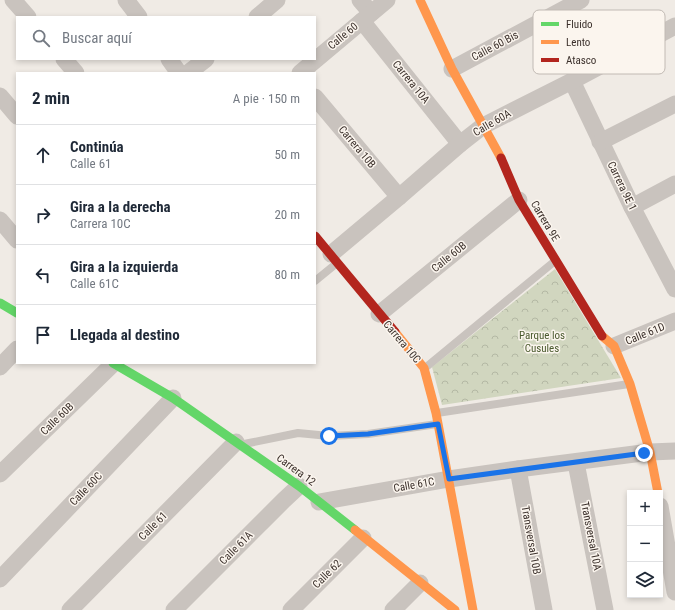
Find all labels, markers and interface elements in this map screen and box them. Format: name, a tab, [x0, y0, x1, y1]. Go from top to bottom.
legend	[533, 10, 665, 74]
search box	[16, 16, 316, 60]
text: Fluido	[566, 18, 593, 31]
street label: Calle 60	[325, 20, 361, 52]
icon: search	[30, 27, 52, 49]
street label: Calle 60 Bis	[469, 28, 521, 64]
text: Buscar aquí	[62, 29, 132, 47]
text: Lento	[566, 36, 591, 49]
text: Atasco	[566, 54, 597, 67]
street label: Carrera 10A	[390, 58, 433, 107]
text: 2 min	[32, 88, 70, 108]
text: A pie · 150 m	[233, 91, 300, 106]
street label: Calle 60A	[471, 107, 514, 139]
street label: Carrera 10B	[336, 123, 378, 171]
text: Continúa	[70, 138, 124, 156]
icon: ahead	[32, 144, 54, 166]
text: 50 m	[274, 147, 300, 162]
text: Calle 61	[70, 156, 111, 171]
street label: Carrera 9E 1	[605, 159, 639, 213]
text: Gira a la derecha	[70, 198, 171, 216]
street label: Carrera 9E	[528, 198, 562, 244]
icon: right	[32, 204, 54, 226]
text: 20 m	[274, 207, 300, 222]
text: Carrera 10C	[70, 216, 131, 231]
street label: Calle 60B	[429, 239, 469, 275]
text: Gira a la izquierda	[70, 258, 178, 276]
icon: left	[32, 264, 54, 286]
text: 80 m	[274, 267, 300, 282]
text: Calle 61C	[70, 276, 119, 291]
street label: Carrera 10C	[381, 318, 423, 366]
street label: Calle 61D	[623, 320, 667, 348]
icon: arrive	[32, 324, 54, 346]
text: Llegada al destino	[70, 326, 180, 344]
park label: Parque los Cusules	[519, 329, 565, 355]
street label: Calle 60B	[38, 400, 76, 438]
route start	[320, 427, 338, 445]
route end	[635, 444, 653, 462]
street label: Carrera 12	[274, 451, 318, 489]
street label: Calle 60C	[67, 470, 105, 508]
street label: Calle 61C	[393, 475, 435, 495]
map controls	[627, 490, 663, 598]
button: +	[627, 490, 663, 526]
street label: Transversal 10A	[578, 501, 604, 572]
street label: Transversal 10B	[519, 505, 543, 575]
street label: Calle 61	[136, 509, 170, 543]
button: −	[627, 526, 663, 562]
street label: Calle 61A	[217, 528, 256, 567]
street label: Calle 62	[310, 557, 344, 591]
button: layers	[627, 562, 663, 598]

